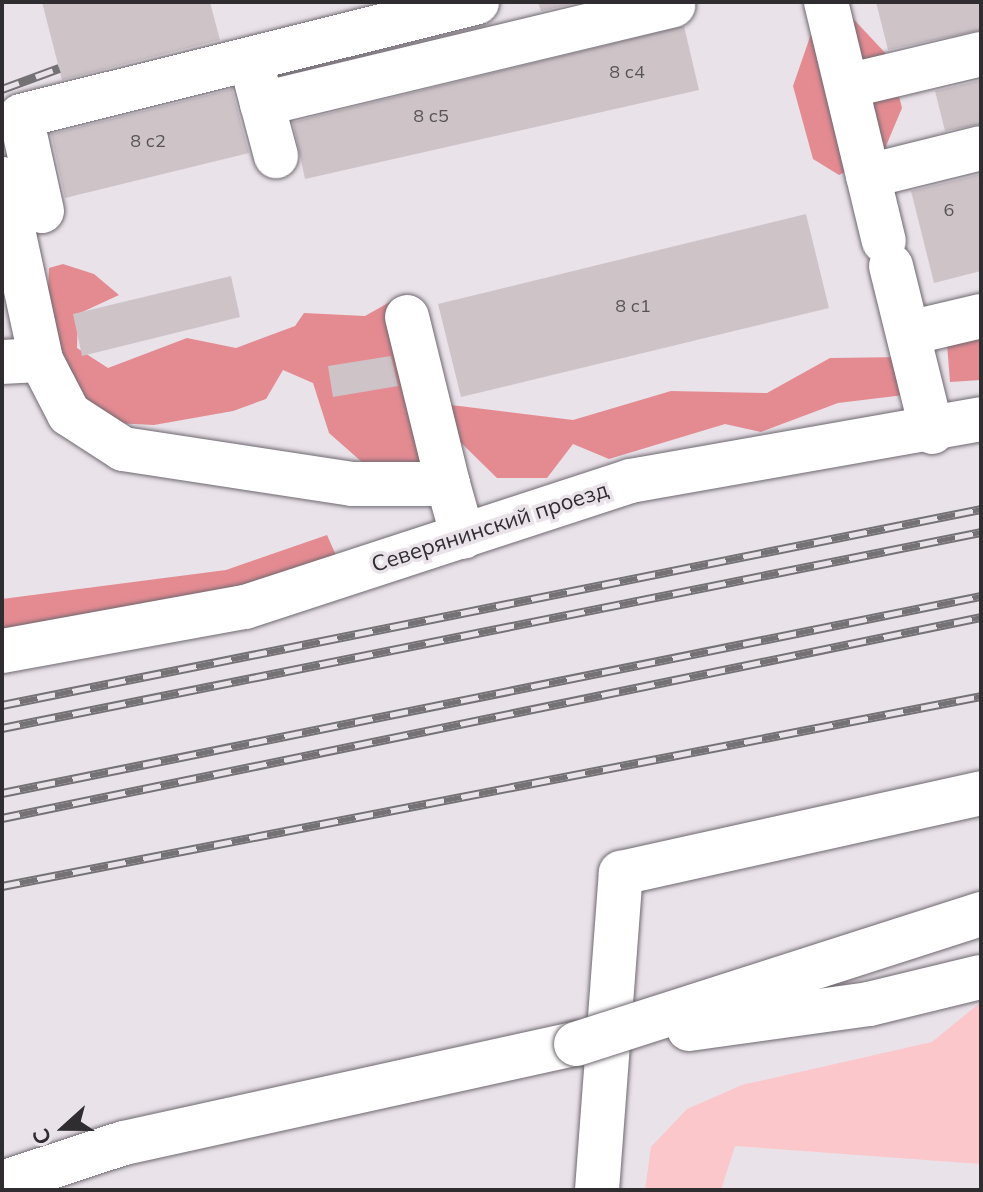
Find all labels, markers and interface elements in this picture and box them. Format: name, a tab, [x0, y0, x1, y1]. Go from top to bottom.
house number: 8 с4	[609, 61, 645, 83]
house number: 8 с5	[413, 105, 449, 127]
house number: 8 с2	[130, 130, 166, 152]
house number: 6	[944, 199, 954, 221]
house number: 8 с1	[615, 295, 651, 317]
street label: Северянинский проезд	[368, 476, 612, 578]
north arrow	[24, 1088, 104, 1168]
text: С	[26, 1125, 57, 1149]

